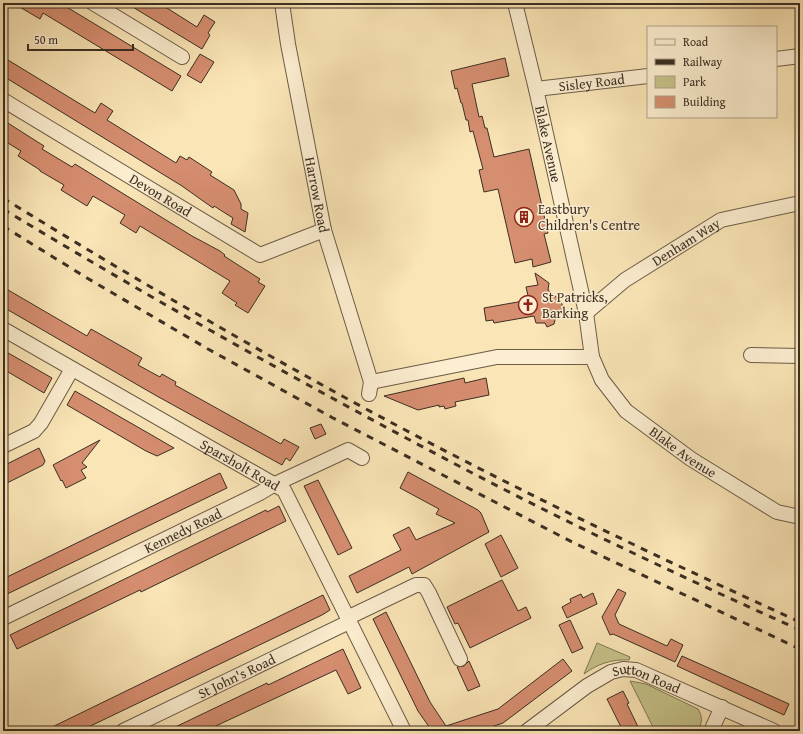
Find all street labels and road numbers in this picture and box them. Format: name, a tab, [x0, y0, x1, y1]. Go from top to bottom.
street label: Sisley Road	[558, 69, 626, 96]
street label: Blake Avenue	[530, 104, 567, 185]
street label: Harrow Road	[300, 155, 334, 235]
street label: Devon Road	[126, 169, 196, 222]
street label: Denham Way	[648, 213, 724, 271]
street label: Blake Avenue	[645, 422, 721, 483]
street label: Sparsholt Road	[196, 434, 284, 496]
street label: Kennedy Road	[141, 503, 226, 558]
street label: St John's Road	[194, 649, 279, 703]
street label: Sutton Road	[610, 658, 684, 699]

